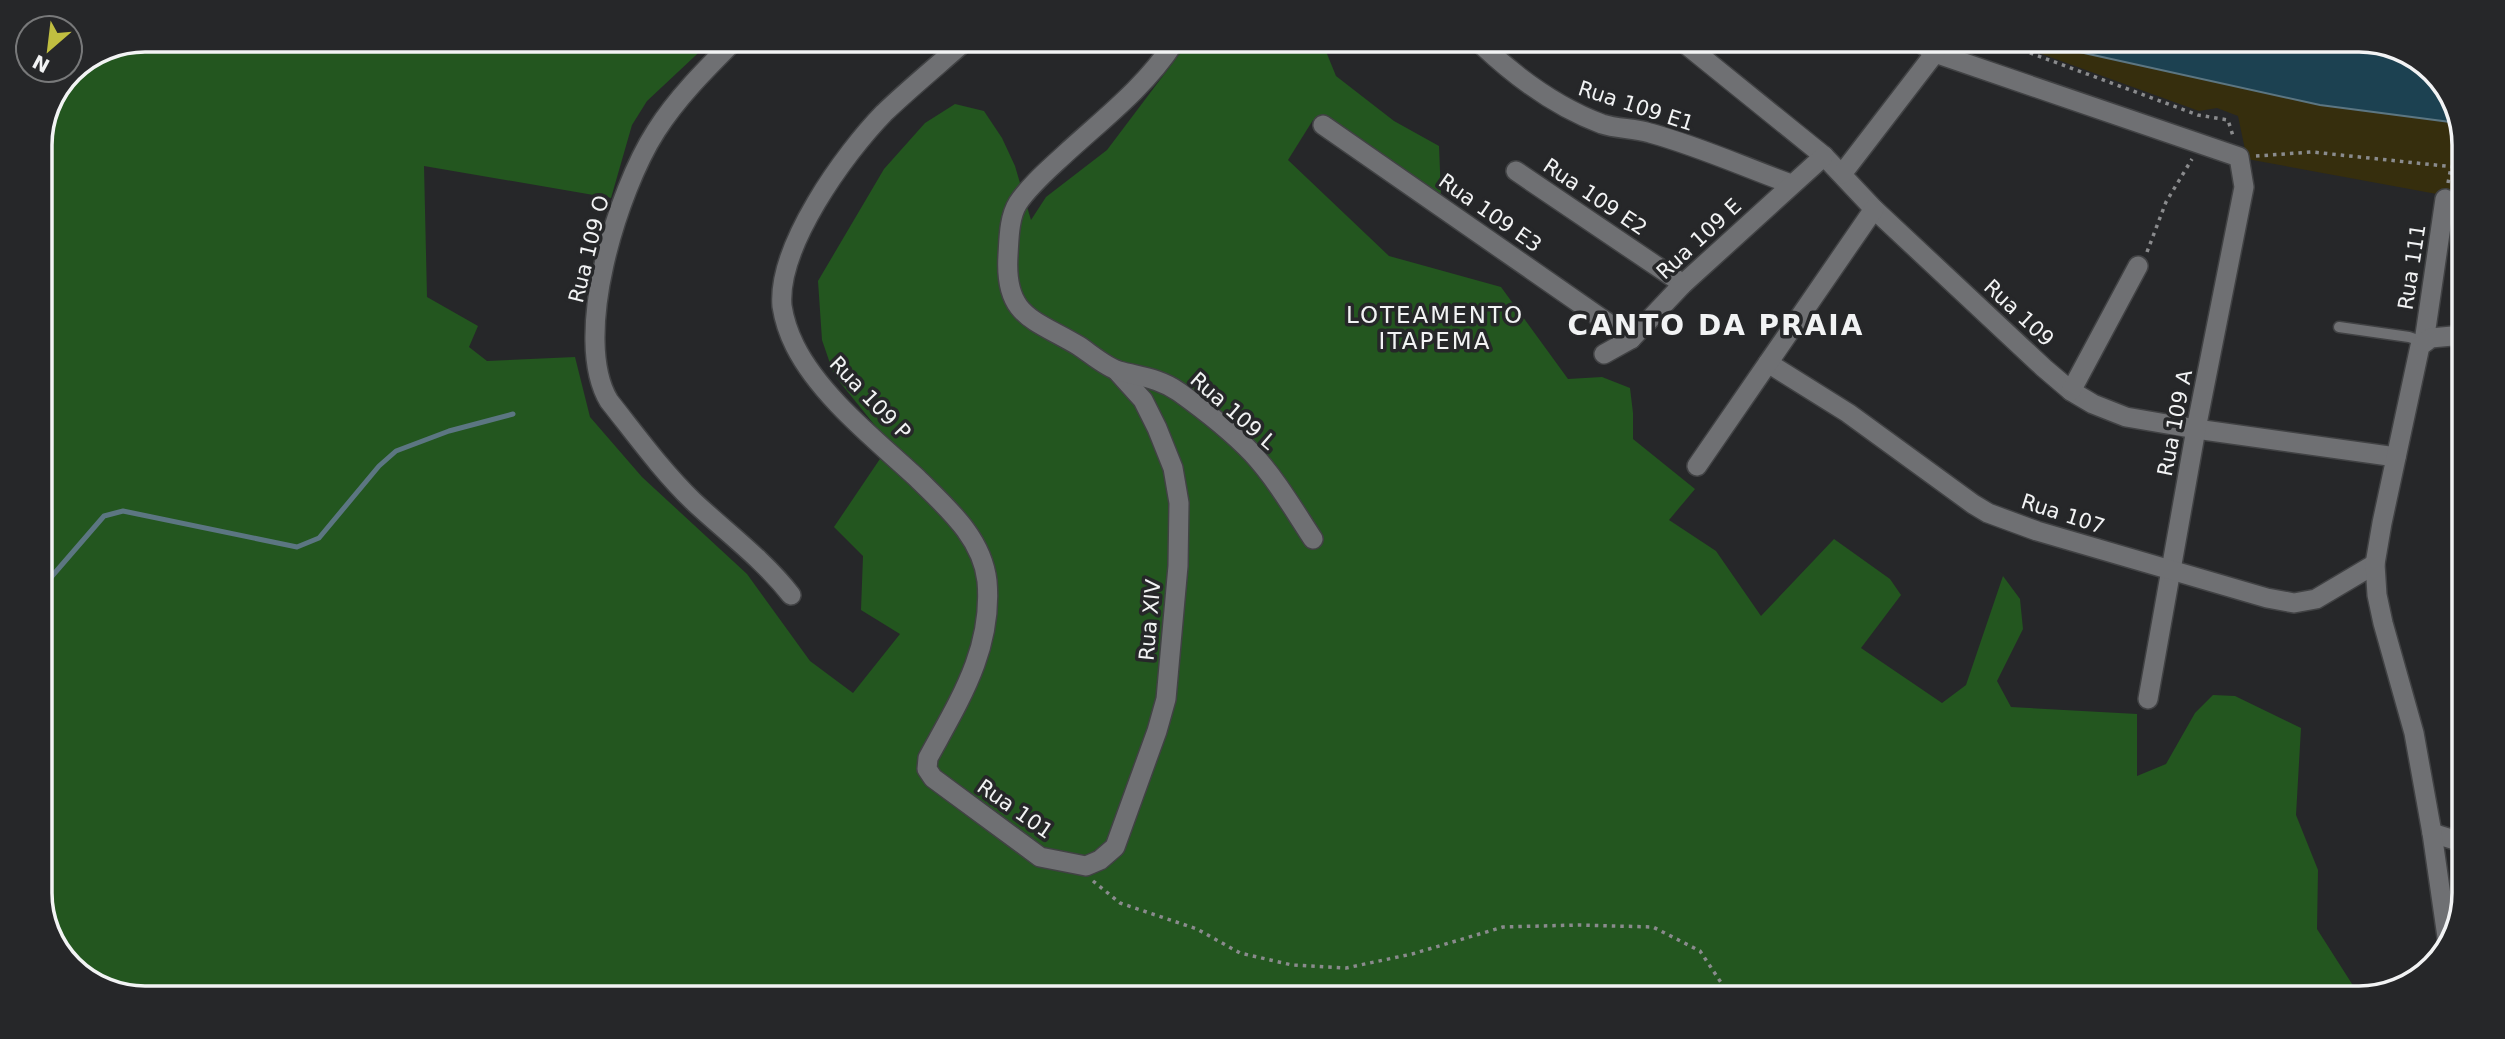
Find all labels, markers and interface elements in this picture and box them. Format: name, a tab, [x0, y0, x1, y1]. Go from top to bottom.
north arrow	[14, 14, 84, 84]
text: N	[29, 51, 53, 77]
street label: Rua 109 E1	[1575, 76, 1697, 136]
street label: Rua 109 E2	[1539, 154, 1651, 240]
street label: Rua 109 E3	[1434, 169, 1546, 257]
street label: Rua 109 O	[564, 193, 614, 305]
street label: Rua 109 E	[1652, 194, 1746, 284]
street label: Rua 111	[2393, 222, 2431, 312]
street label: Rua 109	[1979, 275, 2059, 351]
district label: LOTEAMENTO ITAPEMA	[1346, 302, 1524, 354]
district label: CANTO DA PRAIA	[1568, 309, 1864, 342]
street label: Rua 109 P	[825, 352, 915, 444]
street label: Rua 109 A	[2153, 367, 2197, 478]
street label: Rua 109 L	[1186, 368, 1281, 455]
street label: Rua 107	[2018, 489, 2108, 539]
street label: Rua XIV	[1134, 578, 1166, 662]
street label: Rua 101	[973, 774, 1057, 844]

